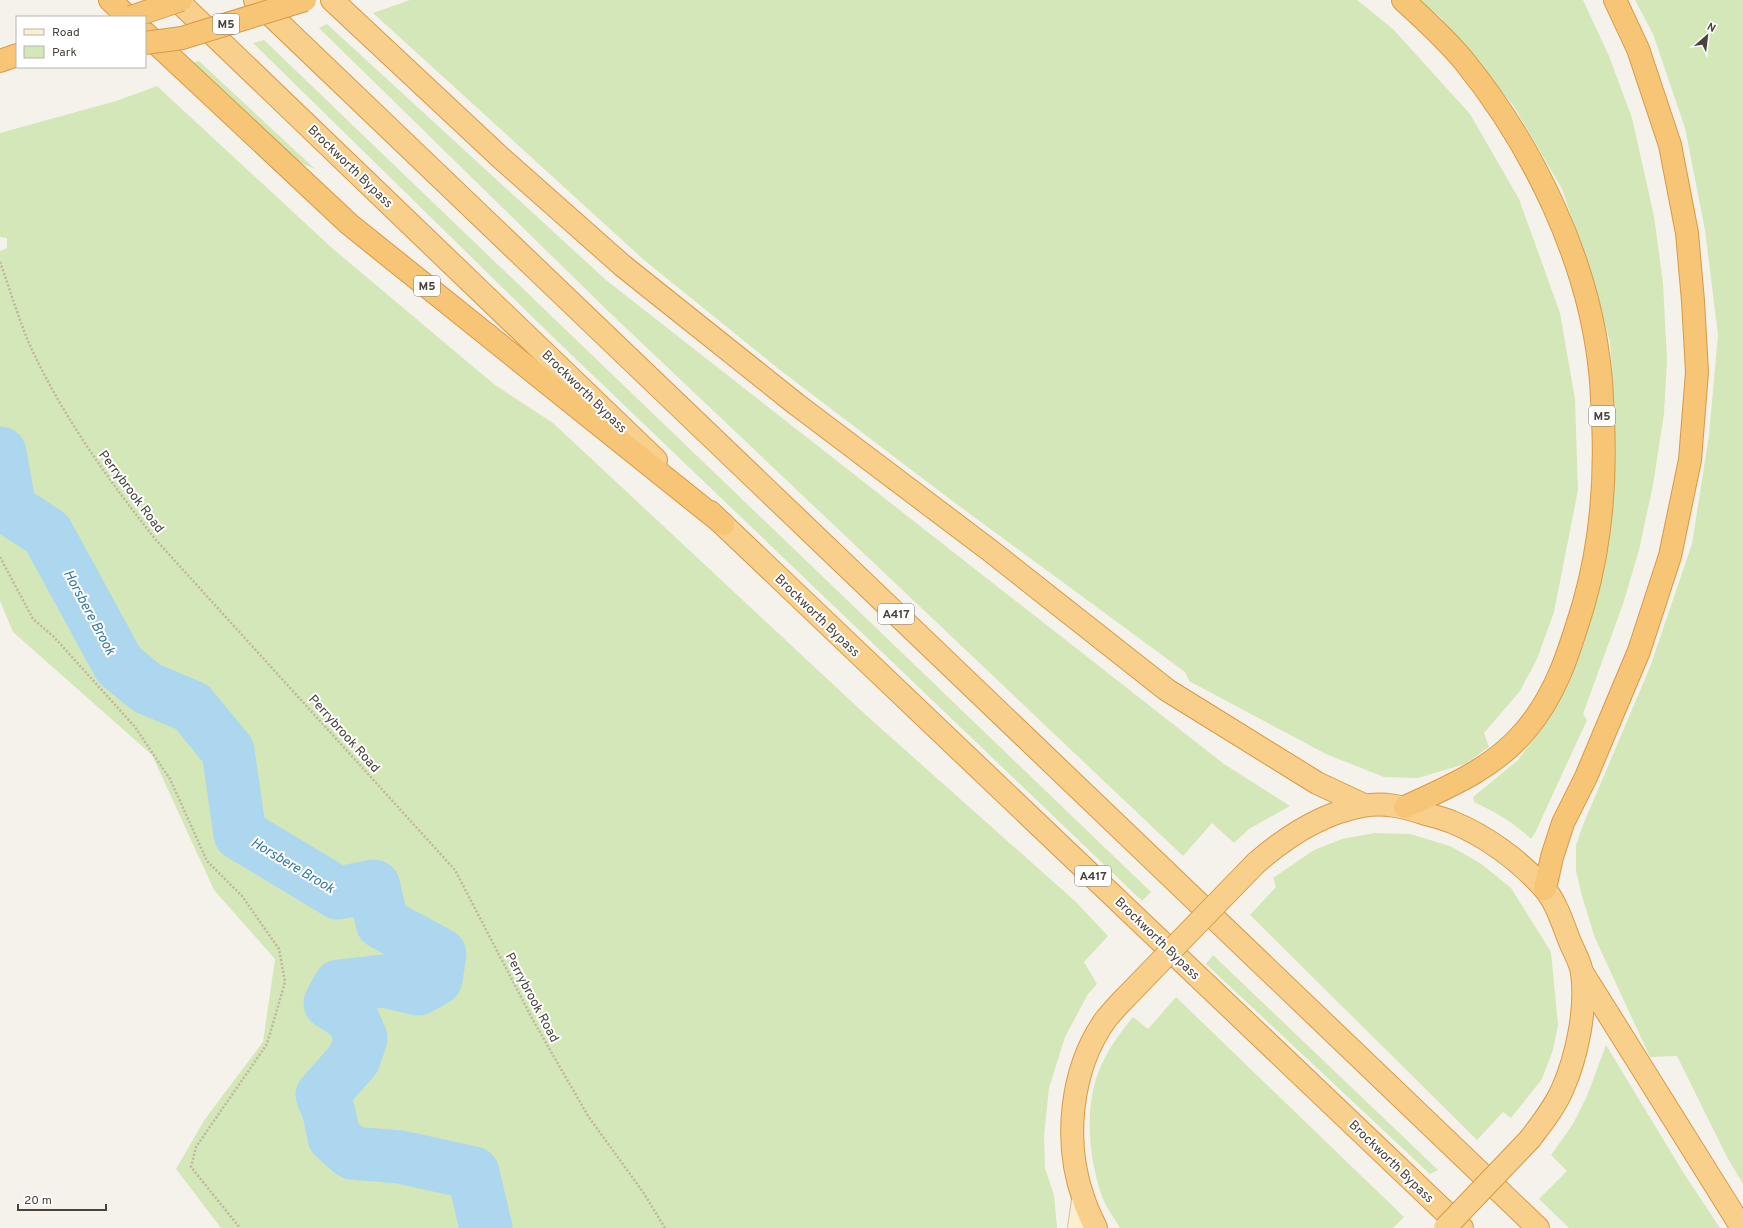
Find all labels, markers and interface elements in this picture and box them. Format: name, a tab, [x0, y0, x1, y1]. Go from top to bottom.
road number: M5	[213, 14, 239, 34]
legend	[16, 16, 146, 68]
north arrow	[1687, 16, 1727, 56]
text: N	[1704, 20, 1718, 36]
text: Road	[52, 25, 80, 41]
text: Park	[52, 45, 77, 61]
street label: Brockworth Bypass	[304, 123, 396, 212]
road number: M5	[414, 276, 440, 296]
street label: Brockworth Bypass	[538, 348, 630, 437]
road number: M5	[1589, 406, 1615, 426]
street label: Perrybrook Road	[94, 448, 167, 537]
water label: Horsbere Brook	[59, 567, 119, 659]
street label: Brockworth Bypass	[771, 572, 863, 661]
road number: A417	[878, 604, 914, 624]
street label: Perrybrook Road	[304, 692, 383, 777]
water label: Horsbere Brook	[247, 835, 338, 898]
road number: A417	[1075, 866, 1111, 886]
street label: Brockworth Bypass	[1111, 895, 1203, 984]
street label: Perrybrook Road	[501, 950, 562, 1045]
street label: Brockworth Bypass	[1345, 1118, 1437, 1207]
scale bar	[18, 1186, 106, 1212]
text: 20 m	[24, 1193, 52, 1209]

